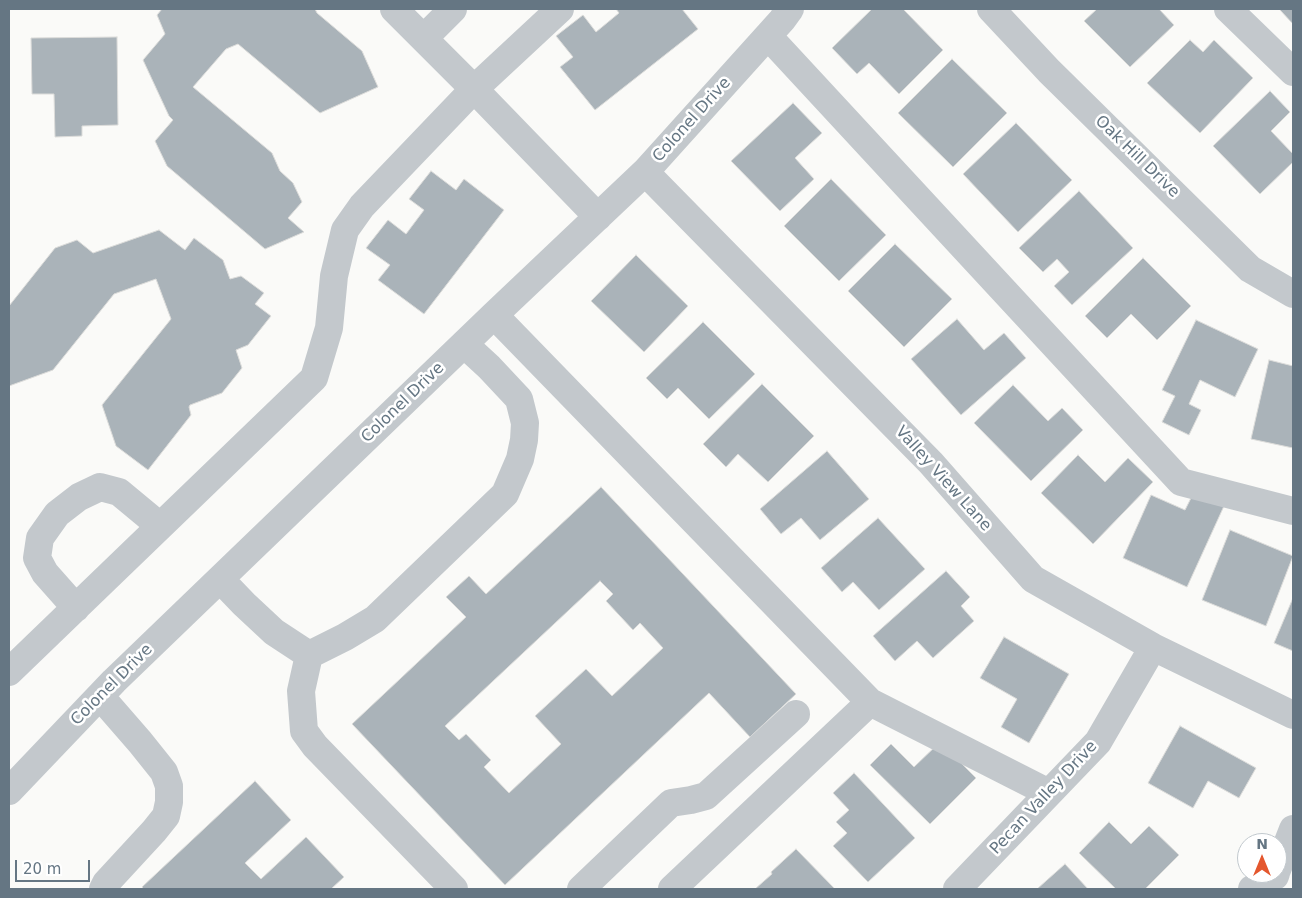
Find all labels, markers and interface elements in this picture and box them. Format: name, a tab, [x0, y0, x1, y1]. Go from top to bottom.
street label: Colonel Drive	[649, 74, 735, 166]
street label: Oak Hill Drive	[1091, 112, 1183, 202]
street label: Colonel Drive	[358, 359, 448, 447]
street label: Valley View Lane	[891, 423, 995, 535]
street label: Colonel Drive	[67, 640, 157, 730]
street label: Pecan Valley Drive	[986, 737, 1102, 859]
north arrow	[1237, 833, 1287, 883]
text: N	[1256, 836, 1268, 852]
scale bar	[18, 850, 92, 882]
text: 20 m	[23, 860, 61, 878]

